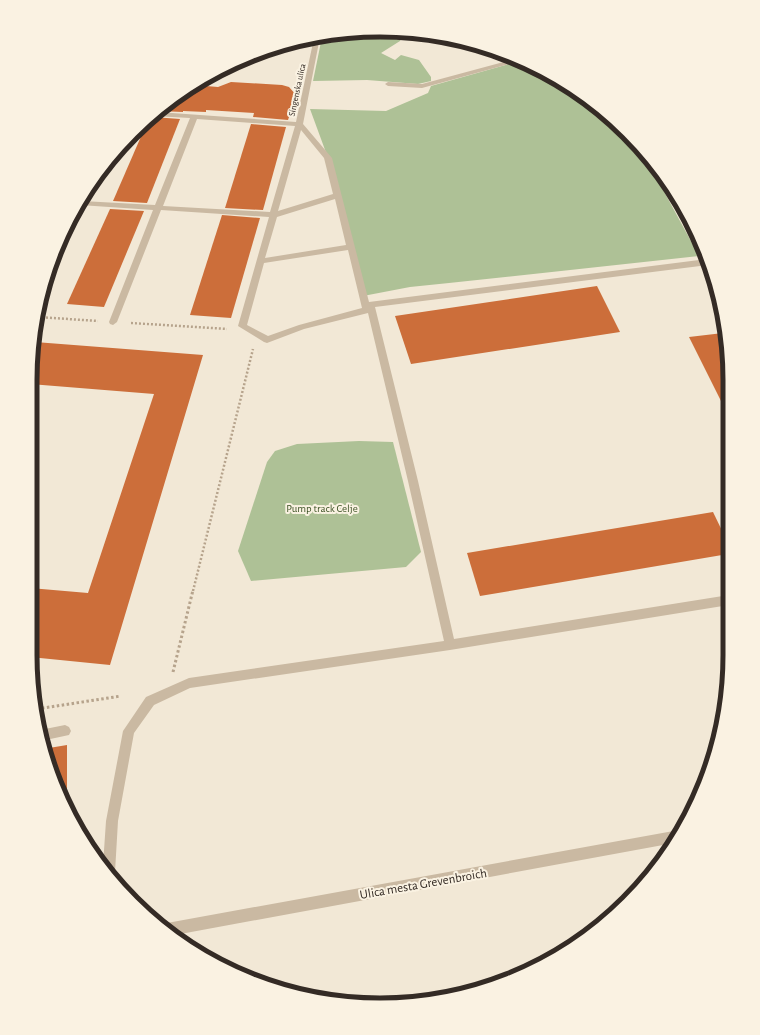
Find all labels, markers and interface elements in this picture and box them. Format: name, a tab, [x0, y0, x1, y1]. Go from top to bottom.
street label: Singenska ulica	[288, 63, 307, 117]
park label: Pump track Celje	[286, 503, 358, 514]
street label: Ulica mesta Grevenbroich	[359, 867, 488, 902]

